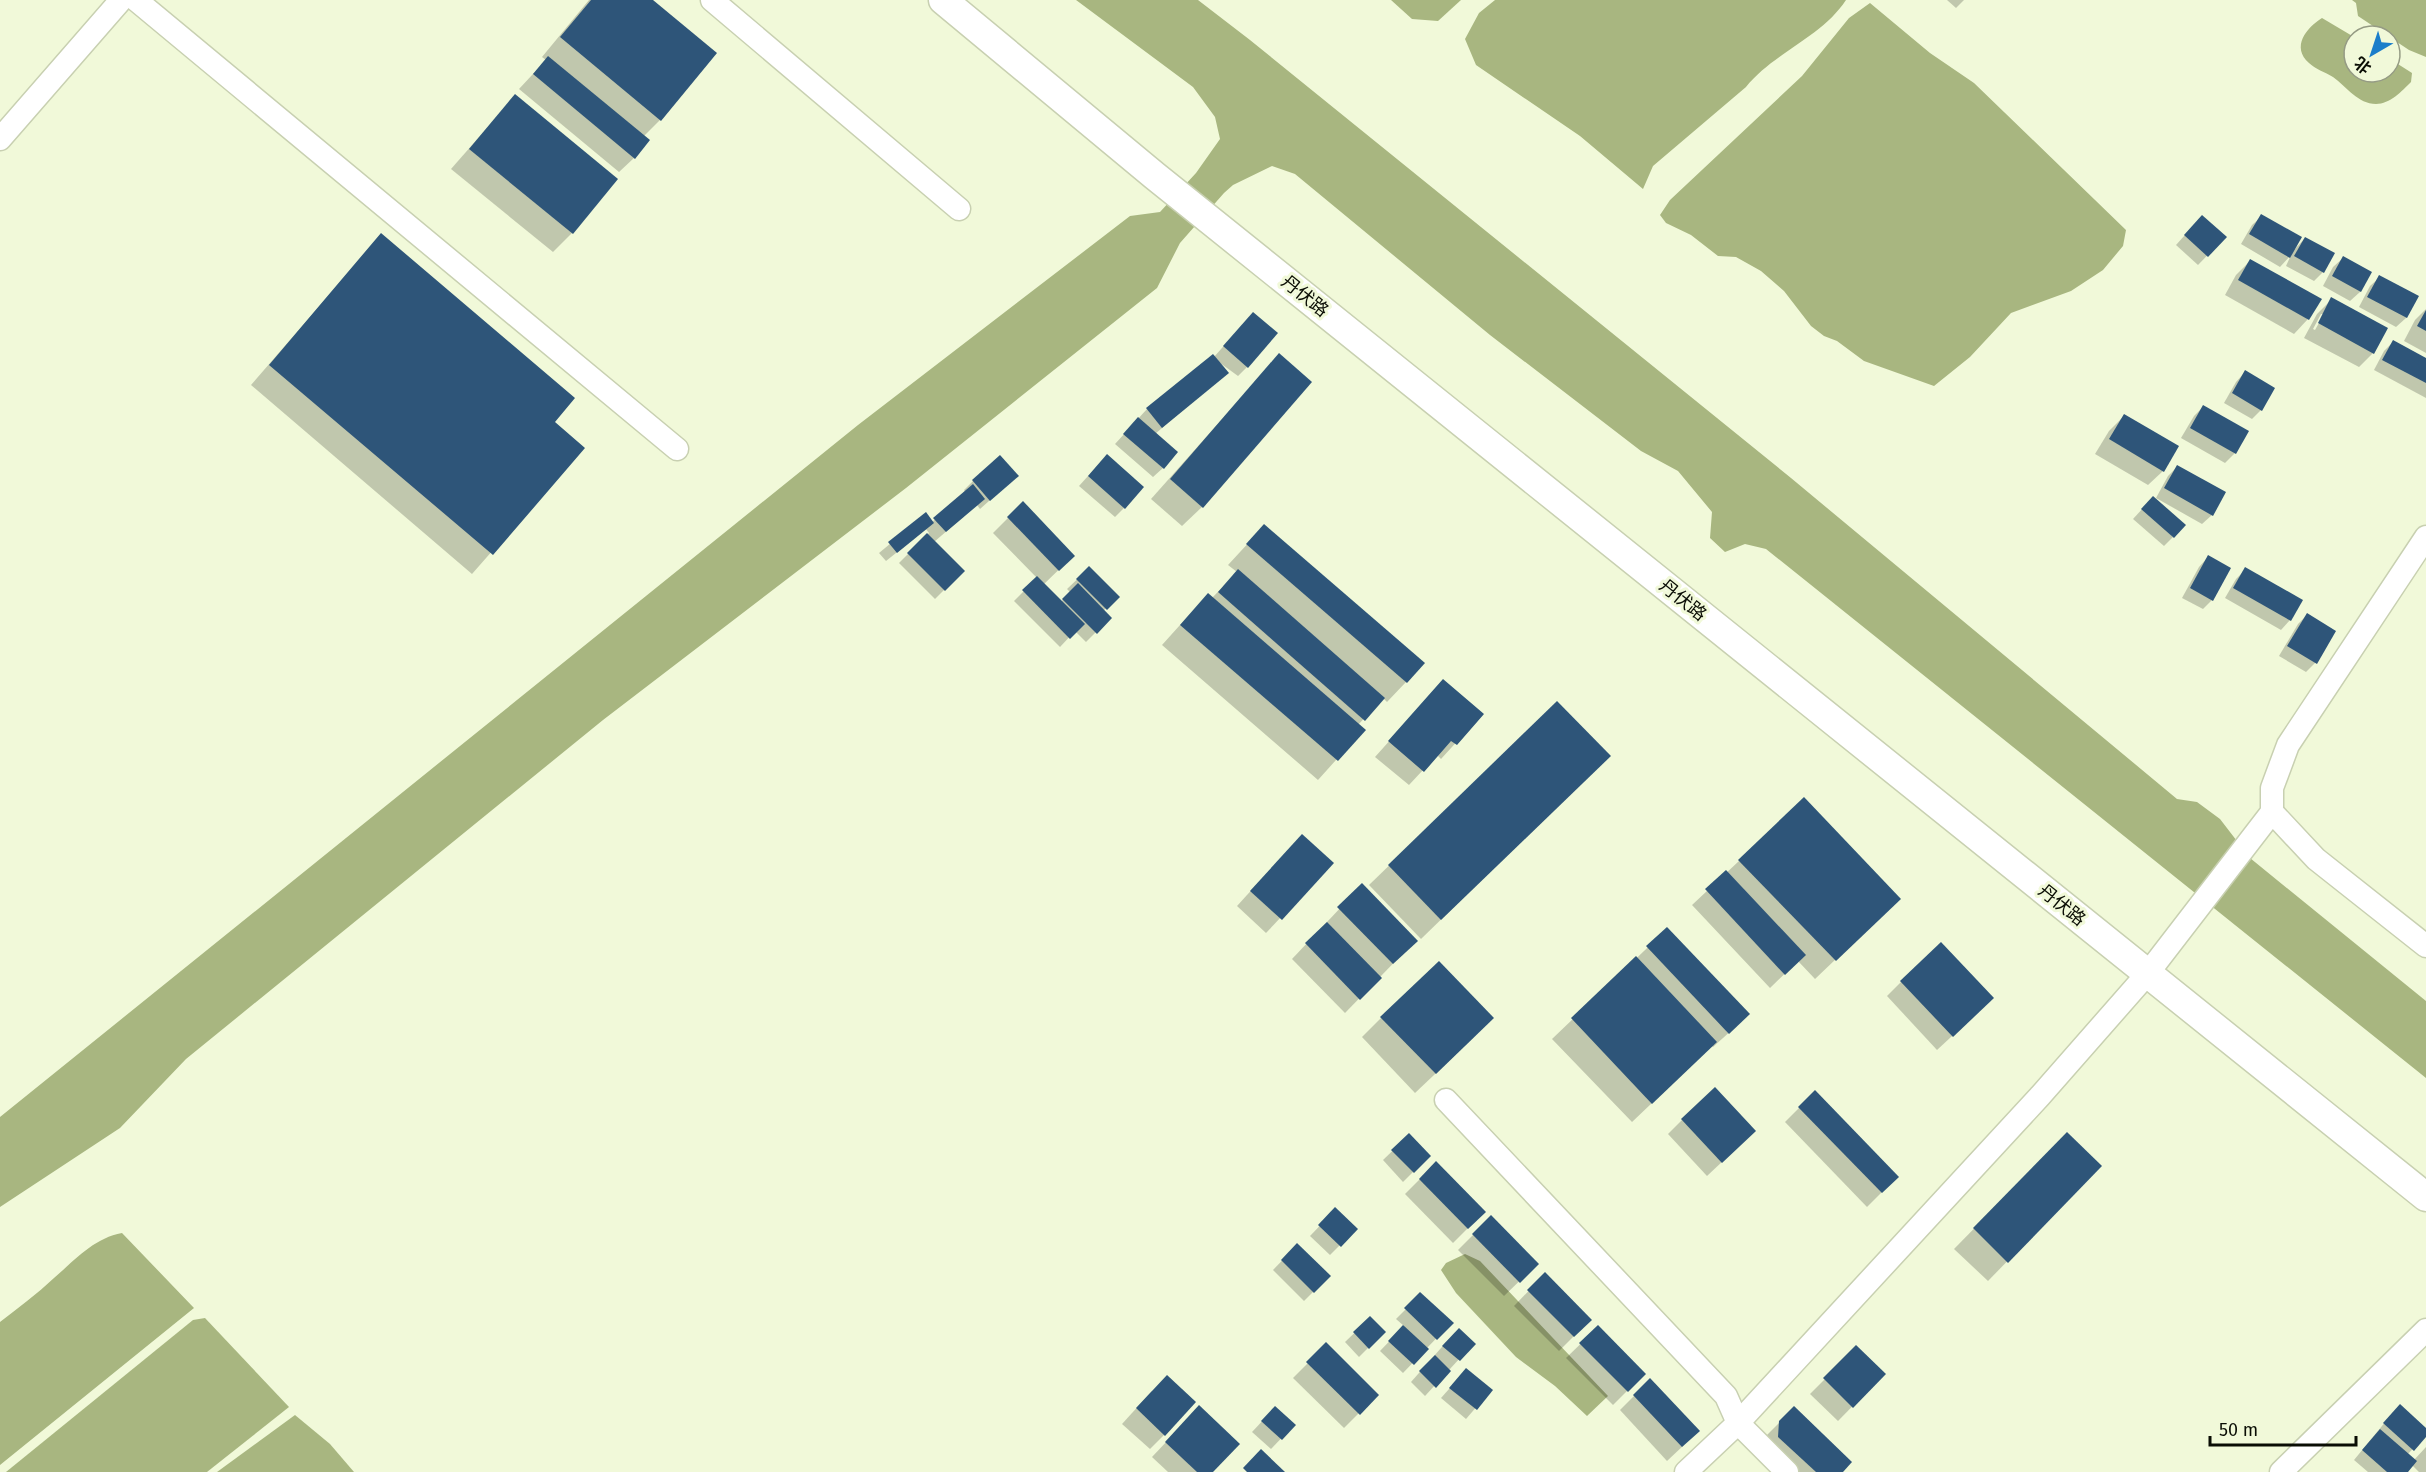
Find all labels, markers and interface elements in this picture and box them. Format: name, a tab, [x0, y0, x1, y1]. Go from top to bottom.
north arrow	[2342, 24, 2402, 84]
text: 北	[2351, 53, 2375, 78]
street label: 丹伏路	[1277, 270, 1333, 322]
street label: 丹伏路	[1655, 574, 1711, 626]
street label: 丹伏路	[2034, 879, 2090, 931]
scale bar	[2210, 1409, 2356, 1447]
text: 50 m	[2219, 1419, 2258, 1441]

